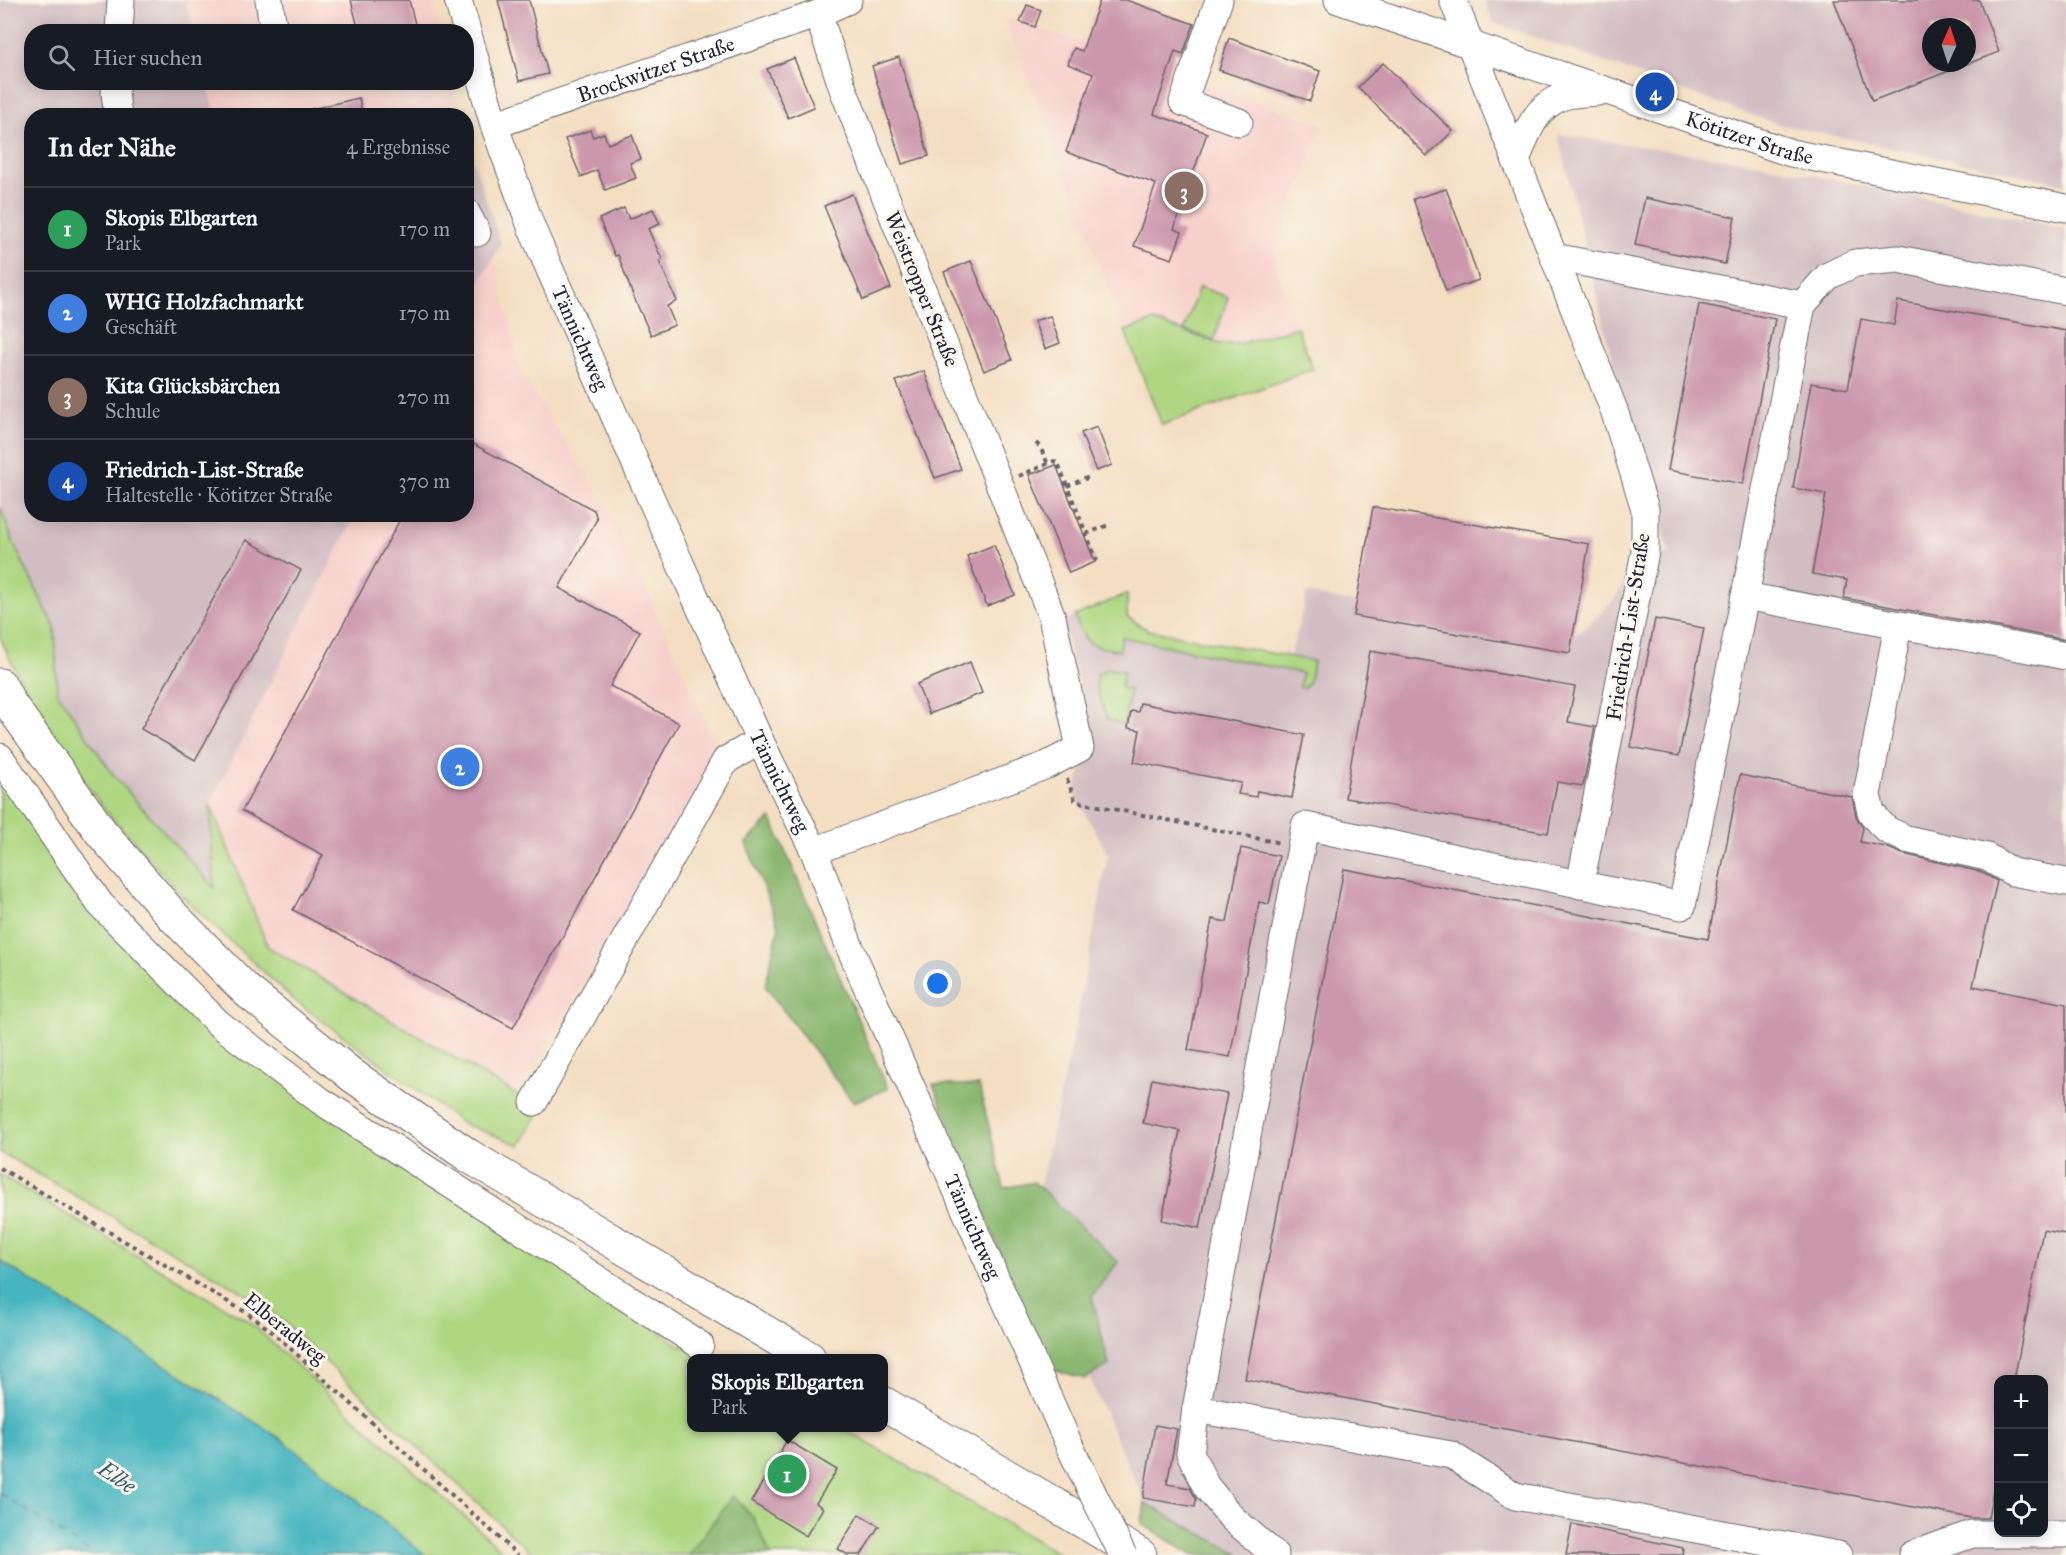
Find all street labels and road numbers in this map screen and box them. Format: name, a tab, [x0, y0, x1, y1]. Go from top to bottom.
street label: Brockwitzer Straße	[574, 31, 738, 109]
street label: Kötitzer Straße	[1682, 105, 1816, 170]
street label: Weistropper Straße	[879, 208, 965, 371]
street label: Tännichtweg	[546, 282, 615, 395]
street label: Friedrich-List-Straße	[1600, 531, 1656, 723]
street label: Tännichtweg	[744, 726, 816, 837]
street label: Tännichtweg	[938, 1170, 1007, 1283]
street label: Elberadweg	[238, 1287, 332, 1369]

